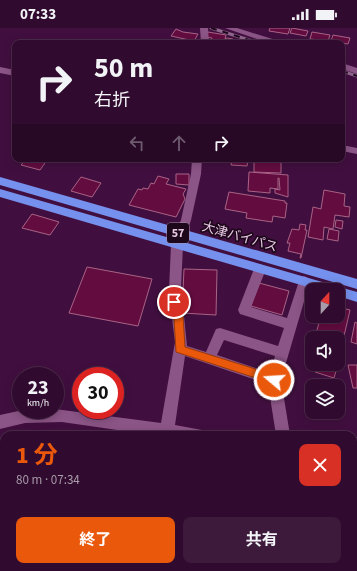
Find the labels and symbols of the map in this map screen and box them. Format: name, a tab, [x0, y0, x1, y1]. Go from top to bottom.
street label: 大津バイパス	[200, 218, 280, 256]
road number: 57	[167, 223, 189, 243]
north arrow	[305, 283, 345, 323]
pin	[157, 285, 191, 319]
position arrow	[253, 359, 295, 401]
speed limit sign: 30	[72, 367, 124, 419]

